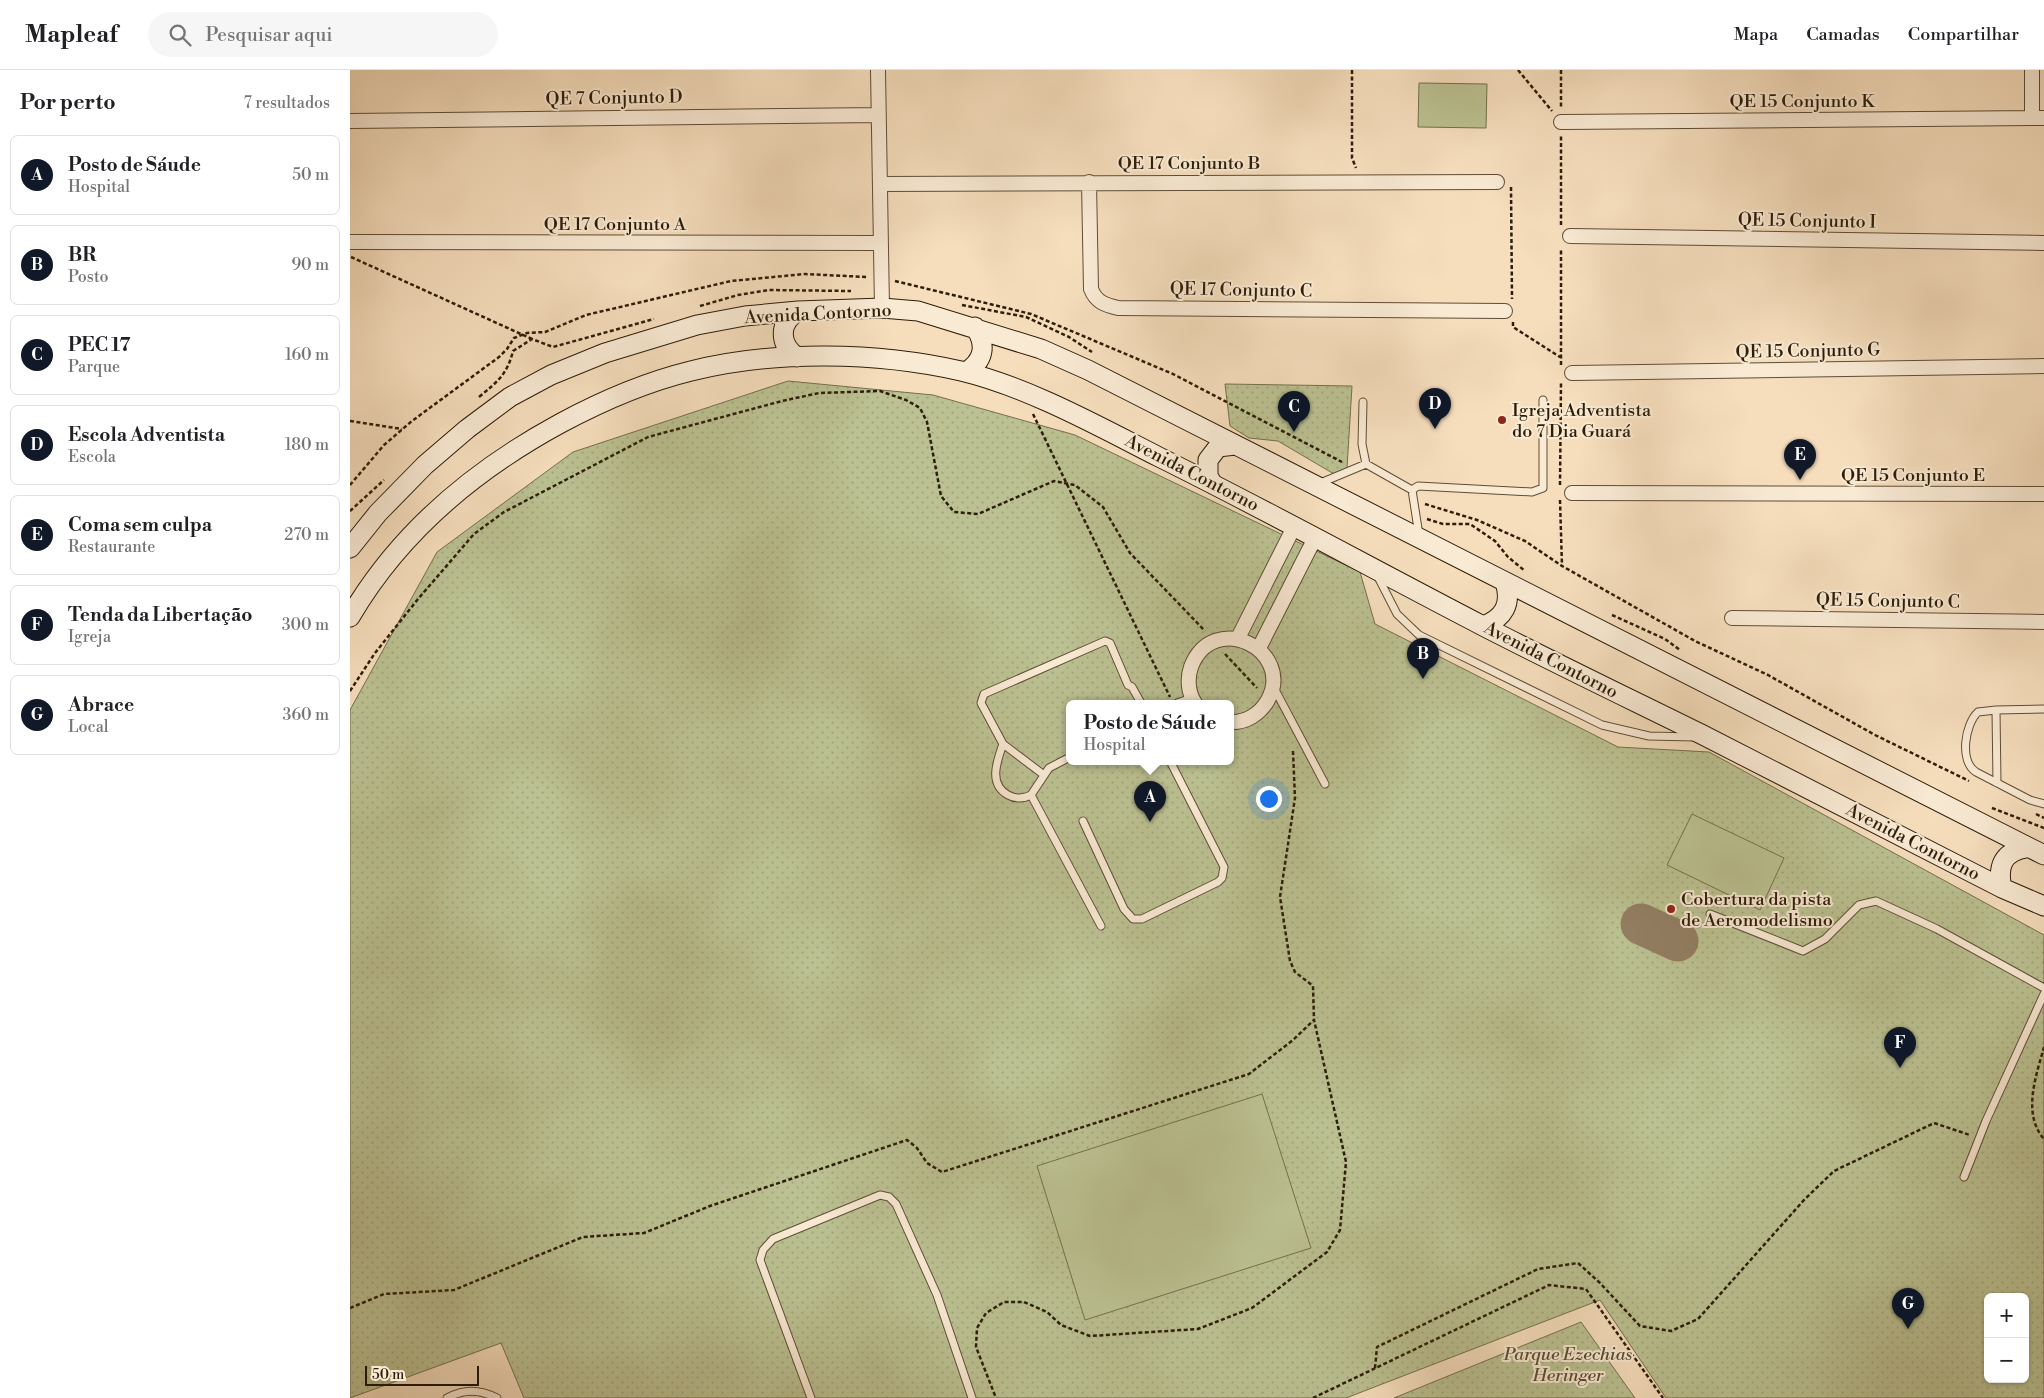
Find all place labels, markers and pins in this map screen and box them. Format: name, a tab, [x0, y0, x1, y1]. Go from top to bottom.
pin: D	[1419, 388, 1451, 429]
pin: C	[1278, 391, 1310, 432]
place label: Igreja Adventista do 7 Dia Guará	[1512, 399, 1652, 443]
marker: Igreja Adventista do 7 Dia Guará	[1496, 414, 1508, 426]
pin: E	[1784, 439, 1816, 480]
pin: B	[1407, 638, 1439, 679]
pin: A	[1134, 781, 1166, 822]
place label: Cobertura da pista de Aeromodelismo	[1681, 888, 1833, 932]
marker: Cobertura da pista de Aeromodelismo	[1665, 903, 1677, 915]
pin: F	[1884, 1027, 1916, 1068]
pin: G	[1892, 1288, 1924, 1329]

